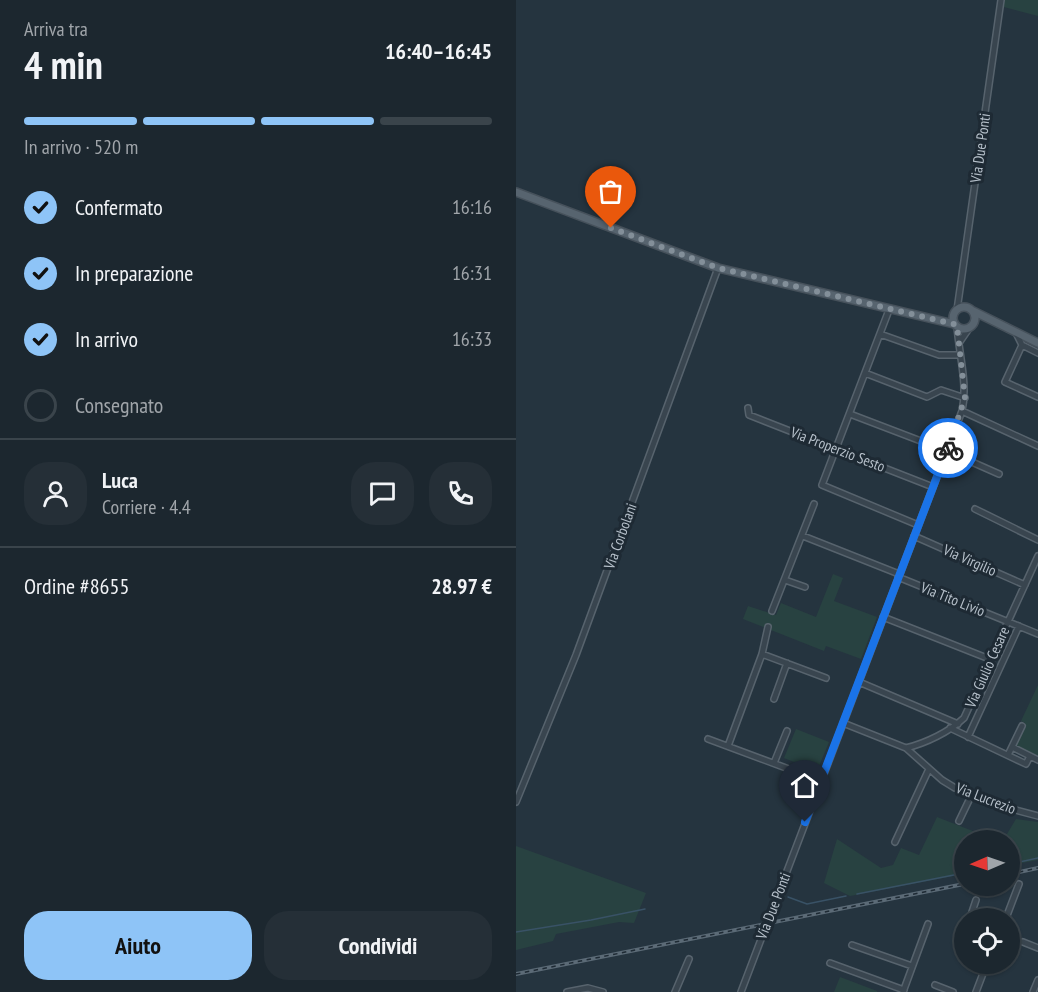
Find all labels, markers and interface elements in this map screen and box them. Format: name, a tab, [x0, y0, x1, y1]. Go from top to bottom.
text: Arriva tra	[24, 16, 88, 42]
text: 16:40–16:45	[385, 37, 492, 65]
text: 4 min	[24, 39, 103, 90]
street label: Via Due Ponti	[966, 112, 994, 185]
text: In arrivo · 520 m	[24, 134, 138, 160]
pin	[585, 166, 636, 228]
icon: bag	[594, 175, 627, 208]
icon: check	[24, 191, 57, 224]
text: Confermato	[75, 193, 163, 221]
text: 16:16	[452, 194, 492, 220]
icon: check	[24, 257, 57, 290]
text: In preparazione	[75, 259, 193, 287]
text: 16:31	[452, 260, 492, 286]
icon: check	[24, 323, 57, 356]
text: In arrivo	[75, 325, 138, 353]
text: 16:33	[452, 326, 492, 352]
text: Consegnato	[75, 391, 163, 419]
courier	[918, 418, 978, 478]
street label: Via Properzio Sesto	[787, 422, 888, 476]
icon: bike	[932, 432, 965, 465]
button: person	[24, 462, 87, 525]
button: chat	[351, 462, 414, 525]
button: phone	[429, 462, 492, 525]
text: Luca	[102, 466, 138, 494]
text: Corriere · 4.4	[102, 494, 191, 520]
street label: Via Corbolani	[599, 500, 641, 572]
street label: Via Virgilio	[940, 539, 1000, 580]
text: Ordine #8655	[24, 572, 129, 600]
text: 28.97 €	[431, 572, 492, 600]
street label: Via Tito Livio	[917, 577, 988, 620]
street label: Via Giulio Cesare	[960, 623, 1013, 712]
pin	[779, 760, 830, 822]
icon: home	[788, 769, 821, 802]
street label: Via Lucrezio	[952, 778, 1019, 818]
north arrow	[954, 830, 1020, 896]
map controls	[954, 830, 1020, 974]
street label: Via Due Ponti	[751, 870, 794, 943]
button: locate	[954, 908, 1020, 974]
button: Aiuto	[24, 911, 252, 980]
button: Condividi	[264, 911, 492, 980]

